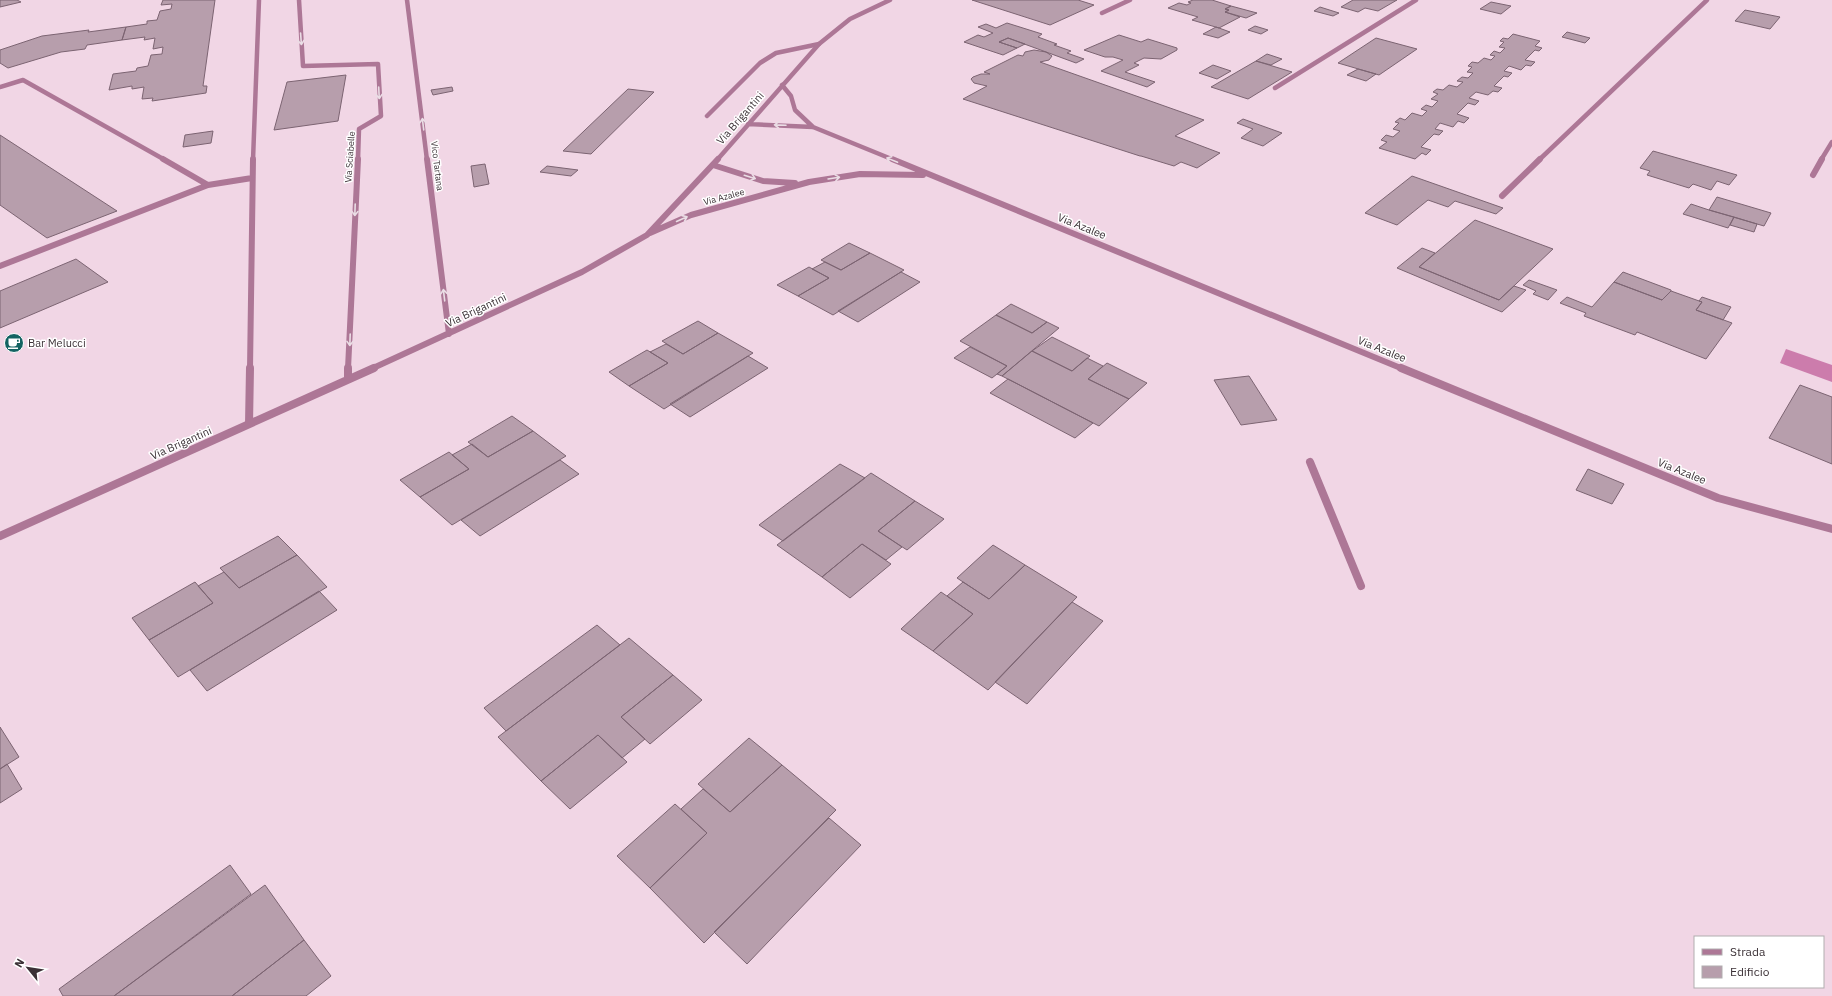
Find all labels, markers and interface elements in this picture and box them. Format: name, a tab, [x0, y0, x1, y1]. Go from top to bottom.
one-way arrow	[298, 32, 305, 45]
one-way arrow	[376, 86, 383, 99]
street label: Via Brigantini	[713, 89, 767, 147]
one-way arrow	[419, 118, 427, 131]
one-way arrow	[774, 121, 787, 129]
street label: Via Sciabelle	[342, 131, 357, 183]
street label: Vico Tartana	[429, 140, 446, 192]
one-way arrow	[887, 156, 899, 163]
one-way arrow	[827, 173, 840, 181]
one-way arrow	[743, 174, 756, 181]
street label: Via Azalee	[702, 186, 746, 207]
one-way arrow	[352, 203, 359, 216]
street label: Via Azalee	[1056, 210, 1108, 242]
one-way arrow	[676, 215, 688, 222]
one-way arrow	[441, 289, 448, 302]
street label: Via Brigantini	[443, 290, 509, 330]
cafe icon: Bar Melucci	[3, 332, 25, 354]
one-way arrow	[346, 333, 353, 346]
street label: Via Azalee	[1356, 333, 1408, 365]
place label: Bar Melucci	[28, 336, 86, 350]
street label: Via Brigantini	[148, 423, 214, 463]
street label: Via Azalee	[1656, 455, 1708, 487]
legend	[1694, 936, 1824, 988]
text: Strada	[1730, 944, 1766, 959]
north arrow	[8, 948, 48, 988]
text: N	[11, 956, 27, 970]
text: Edificio	[1730, 964, 1770, 979]

